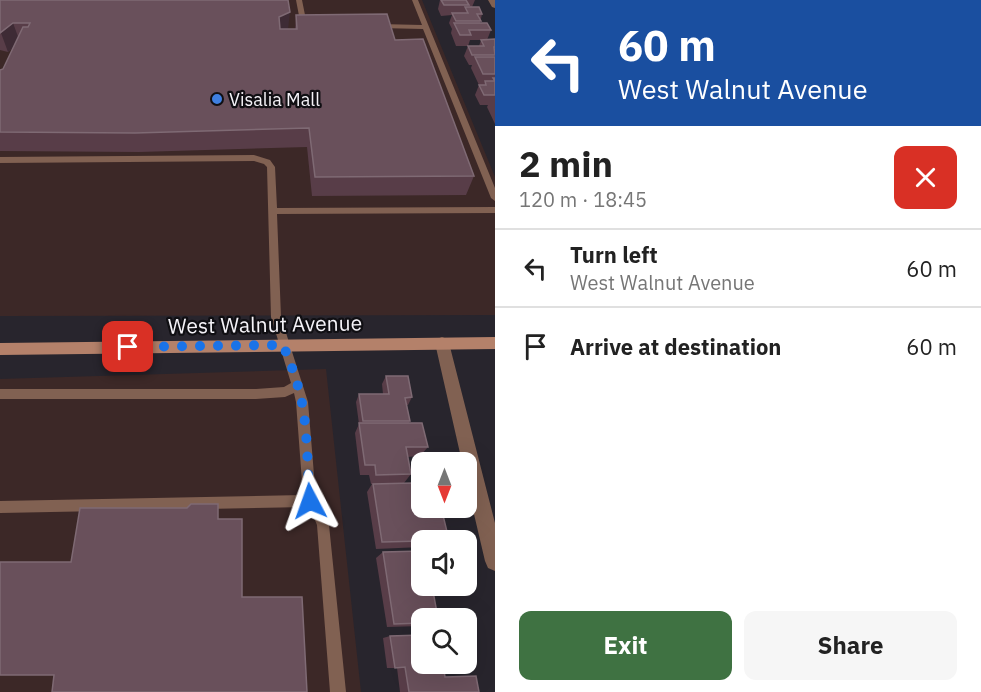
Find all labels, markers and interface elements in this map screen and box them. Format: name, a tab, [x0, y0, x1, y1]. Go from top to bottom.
text: 60 m	[618, 18, 716, 73]
icon: left	[519, 24, 597, 102]
text: West Walnut Avenue	[618, 71, 868, 106]
place label: Visalia Mall	[229, 88, 320, 111]
marker: Visalia Mall	[210, 92, 224, 106]
text: 2 min	[519, 140, 613, 187]
button: close	[894, 146, 957, 209]
text: 120 m · 18:45	[519, 186, 647, 213]
text: Turn left	[570, 240, 658, 269]
icon: left	[519, 252, 552, 285]
text: 60 m	[906, 254, 957, 283]
text: West Walnut Avenue	[570, 269, 755, 296]
street label: West Walnut Avenue	[168, 308, 362, 340]
pin	[102, 321, 153, 372]
icon: arrive	[111, 330, 144, 363]
icon: arrive	[519, 330, 552, 363]
text: Arrive at destination	[570, 332, 781, 361]
text: 60 m	[906, 332, 957, 361]
north arrow	[411, 452, 477, 518]
map controls	[411, 452, 477, 674]
position arrow	[278, 469, 342, 533]
button: sound	[411, 530, 477, 596]
button: search	[411, 608, 477, 674]
button: Exit	[519, 611, 732, 680]
button: Share	[744, 611, 957, 680]

